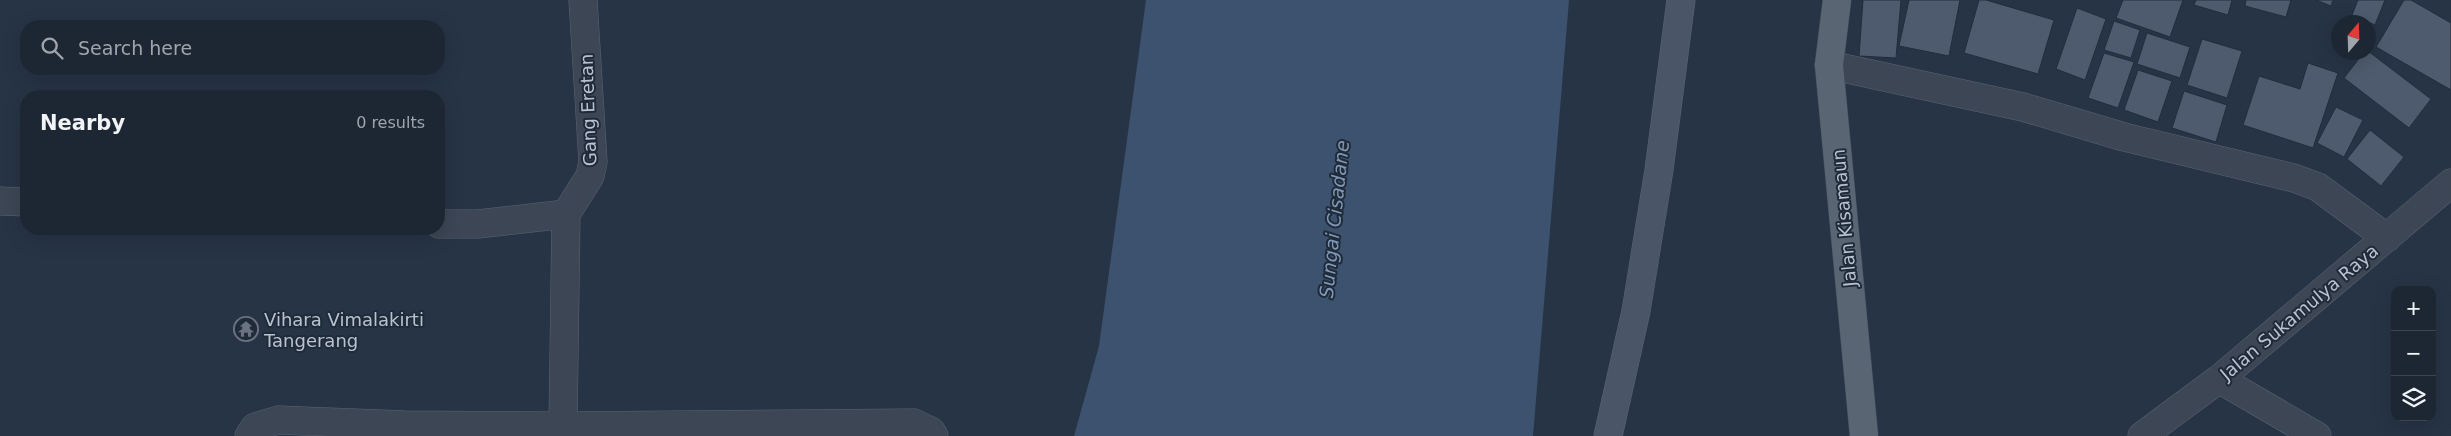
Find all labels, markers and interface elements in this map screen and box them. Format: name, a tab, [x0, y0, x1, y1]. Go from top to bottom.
north arrow	[2331, 15, 2376, 60]
search box	[20, 20, 445, 75]
icon: search	[38, 34, 66, 62]
text: Search here	[78, 37, 192, 59]
street label: Gang Eretan	[576, 53, 600, 167]
text: Nearby	[40, 111, 125, 135]
text: 0 results	[356, 113, 425, 132]
water label: Sungai Cisadane	[1315, 139, 1353, 299]
street label: Jalan Kisamaun	[1828, 148, 1861, 289]
street label: Jalan Sukamulya Raya	[2215, 240, 2382, 385]
map controls	[2391, 286, 2436, 421]
button: +	[2391, 286, 2436, 331]
place label: Vihara Vimalakirti Tangerang	[263, 309, 424, 351]
temple icon: Vihara Vimalakirti Tangerang	[233, 316, 259, 342]
button: −	[2391, 331, 2436, 376]
button: layers	[2391, 376, 2436, 421]

